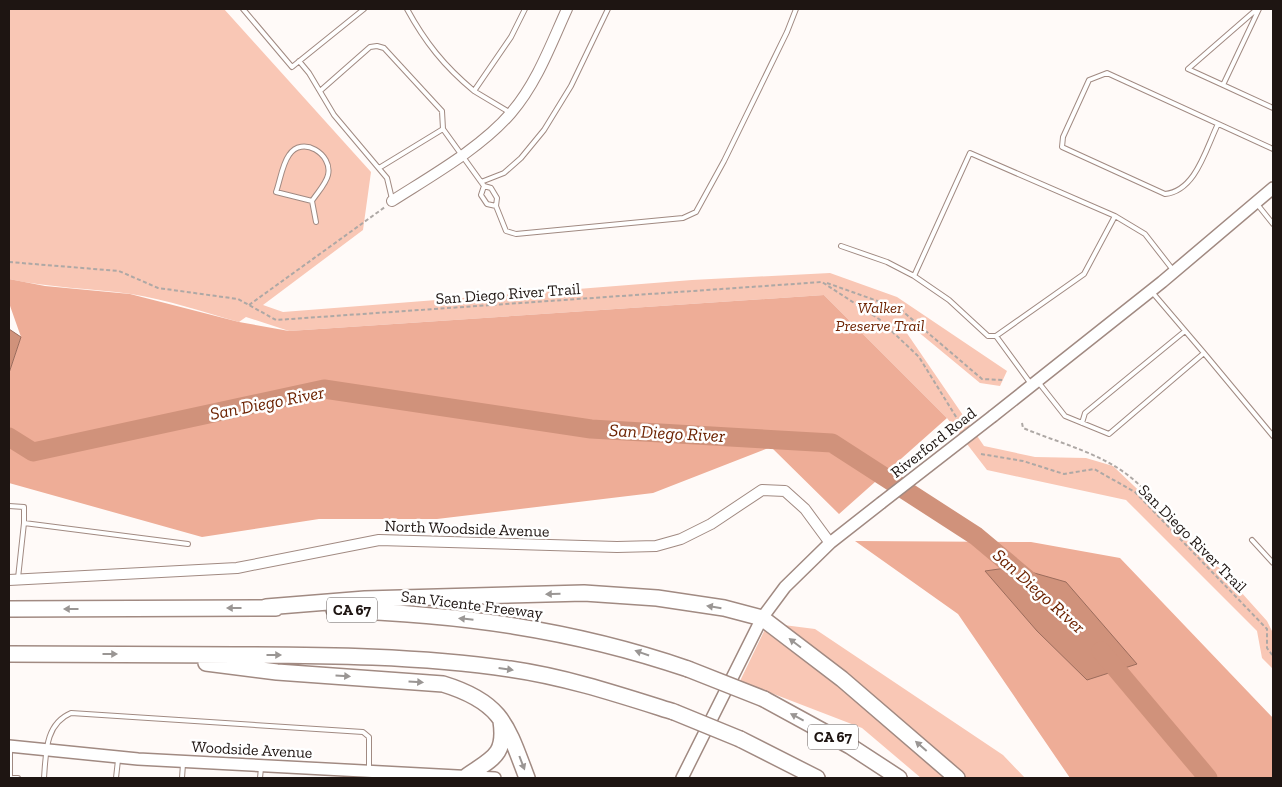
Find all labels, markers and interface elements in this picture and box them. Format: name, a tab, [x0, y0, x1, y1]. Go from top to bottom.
street label: San Diego River Trail	[435, 279, 581, 308]
park label: Walker Preserve Trail	[835, 298, 925, 335]
water label: San Diego River	[208, 381, 327, 425]
street label: Riverford Road	[887, 403, 980, 482]
water label: San Diego River	[608, 419, 726, 447]
street label: San Diego River Trail	[1135, 480, 1251, 596]
street label: North Woodside Avenue	[384, 516, 550, 541]
water label: San Diego River	[989, 544, 1090, 639]
street label: San Vicente Freeway	[400, 586, 545, 623]
one-way arrow	[544, 590, 560, 598]
road number: CA 67	[327, 598, 377, 622]
one-way arrow	[706, 603, 722, 611]
one-way arrow	[226, 604, 242, 612]
one-way arrow	[63, 605, 79, 613]
one-way arrow	[458, 614, 474, 622]
one-way arrow	[789, 638, 802, 649]
one-way arrow	[635, 649, 650, 657]
one-way arrow	[102, 650, 118, 658]
one-way arrow	[266, 651, 282, 659]
one-way arrow	[498, 665, 514, 673]
one-way arrow	[335, 673, 351, 681]
one-way arrow	[408, 678, 424, 686]
one-way arrow	[791, 713, 804, 722]
road number: CA 67	[808, 724, 858, 750]
street label: Woodside Avenue	[191, 737, 313, 762]
one-way arrow	[915, 740, 928, 751]
one-way arrow	[519, 756, 526, 771]

